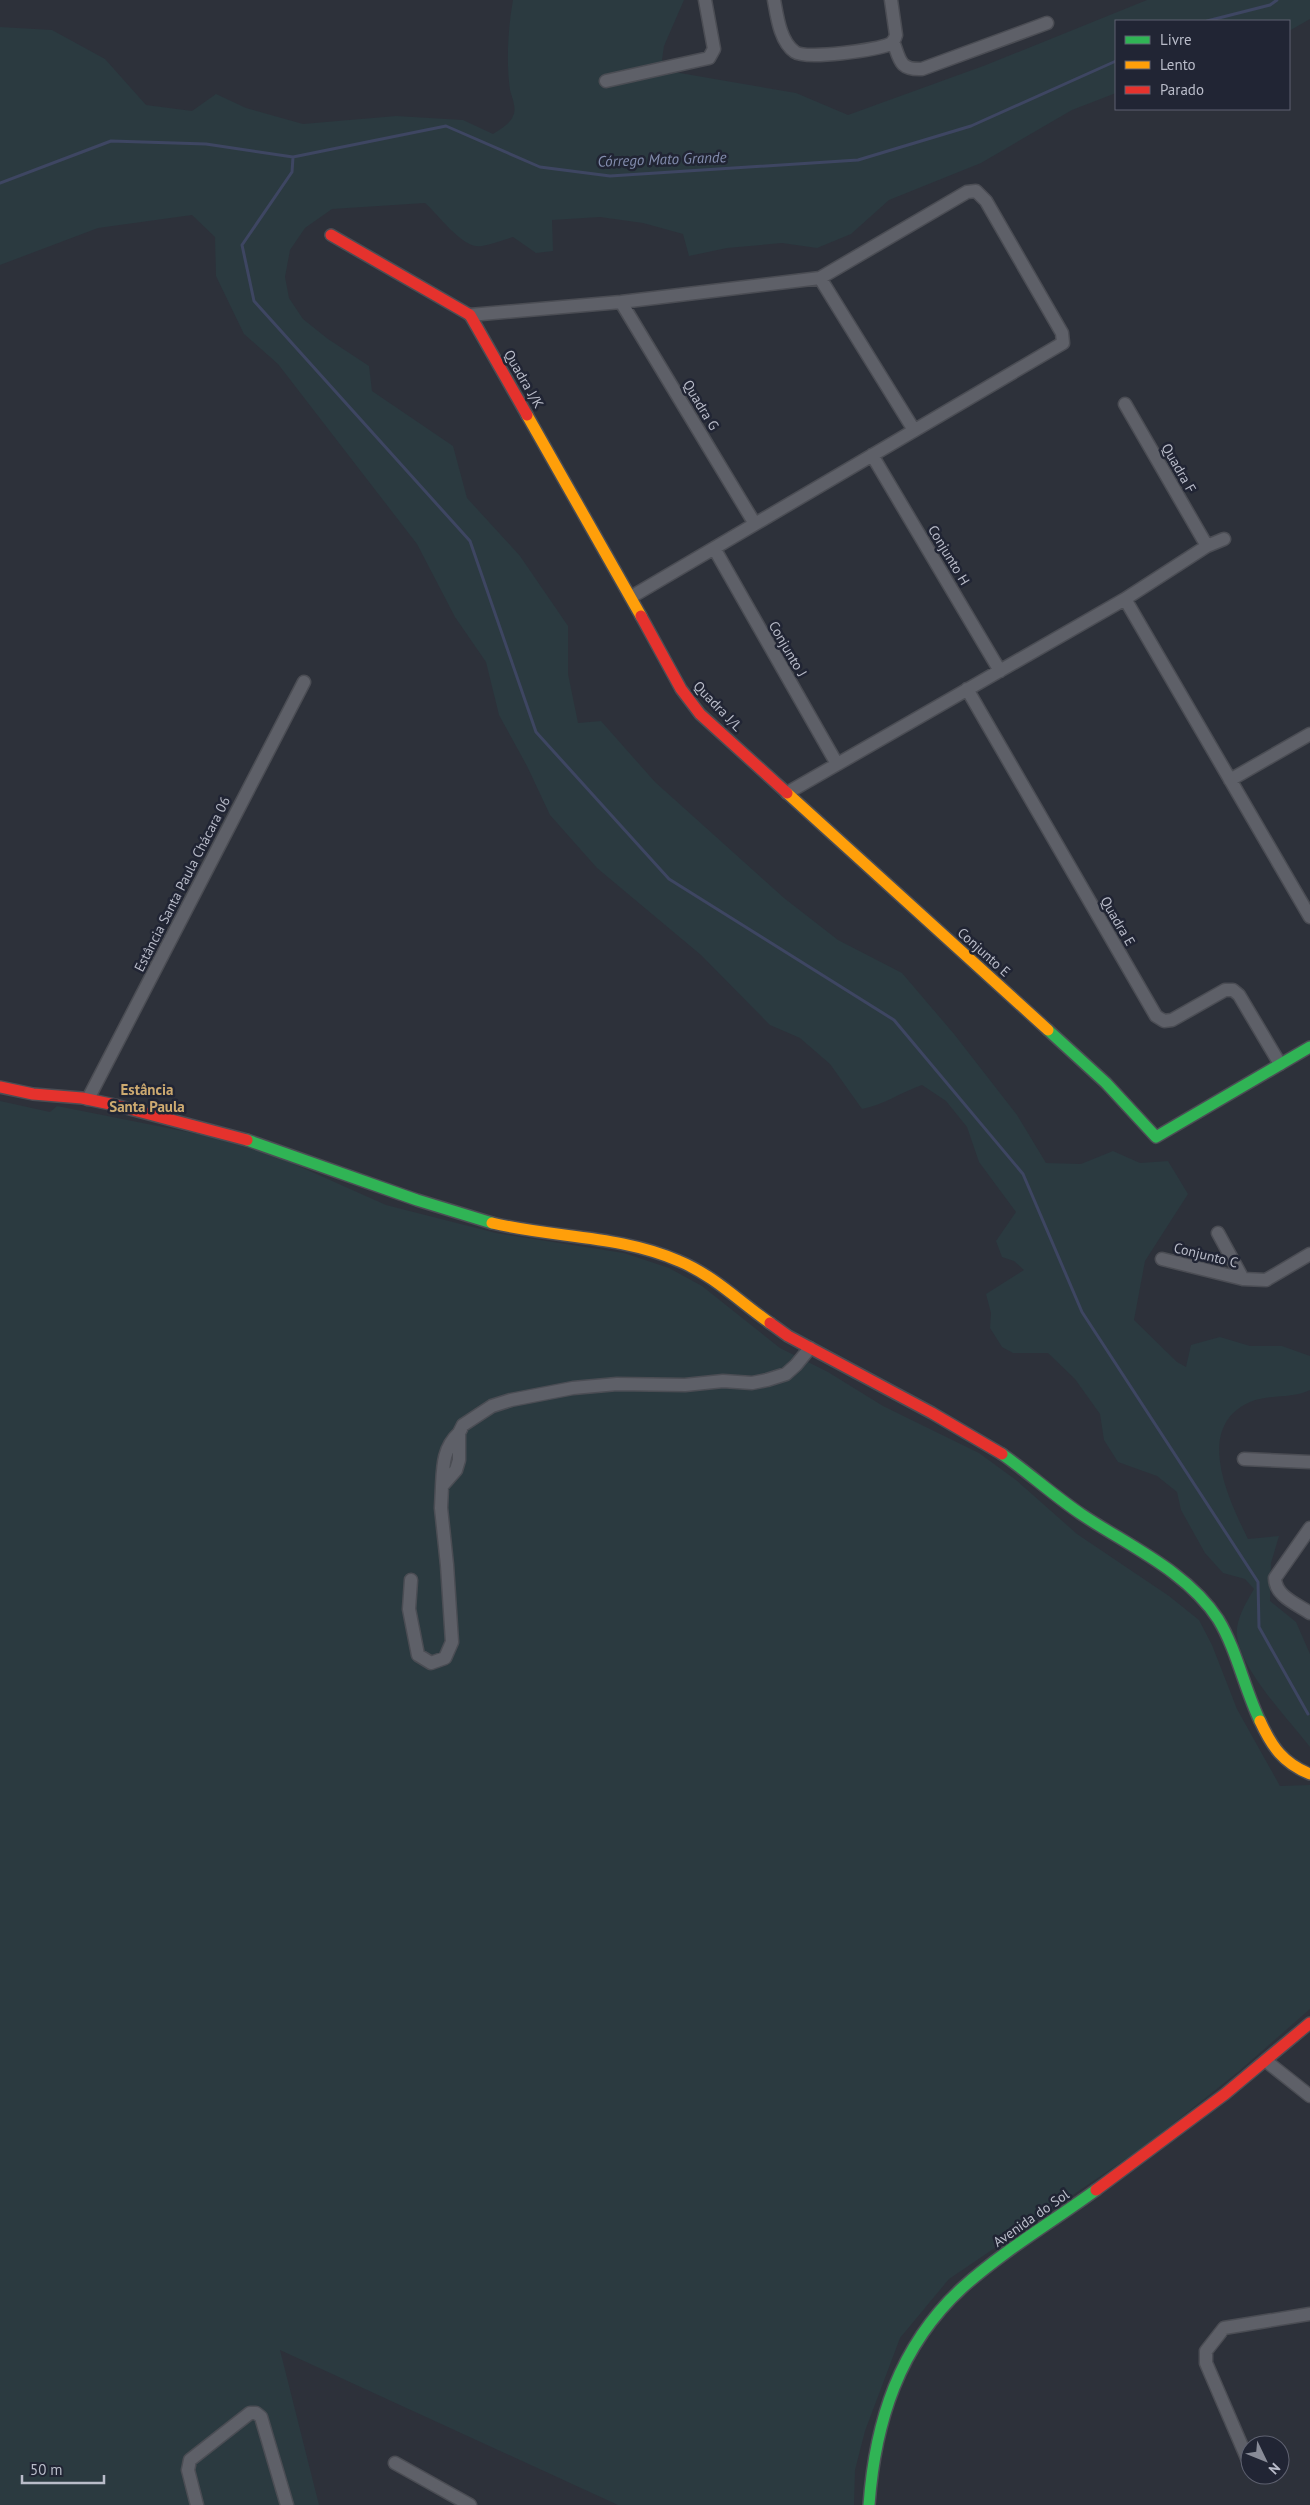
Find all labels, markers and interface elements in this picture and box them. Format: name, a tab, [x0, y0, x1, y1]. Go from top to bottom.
legend	[1115, 20, 1290, 110]
text: Livre	[1160, 30, 1192, 49]
text: Lento	[1160, 55, 1196, 74]
text: Parado	[1160, 80, 1204, 99]
water label: Córrego Mato Grande	[597, 147, 727, 171]
street label: Quadra J/K	[500, 347, 548, 412]
street label: Quadra G	[679, 377, 723, 433]
street label: Quadra F	[1158, 440, 1200, 496]
street label: Conjunto H	[924, 522, 974, 588]
street label: Conjunto J	[765, 618, 811, 680]
street label: Quadra J/L	[690, 677, 746, 735]
street label: Estância Santa Paula Chácara 06	[130, 793, 234, 975]
street label: Quadra E	[1097, 893, 1139, 949]
street label: Conjunto E	[954, 924, 1014, 980]
district label: Estância Santa Paula	[109, 1080, 185, 1116]
street label: Conjunto C	[1172, 1238, 1240, 1272]
street label: Avenida do Sol	[989, 2185, 1073, 2251]
north arrow	[1240, 2435, 1290, 2485]
scale bar	[22, 2452, 105, 2484]
text: N	[1265, 2459, 1284, 2478]
text: 50 m	[30, 2460, 63, 2479]

